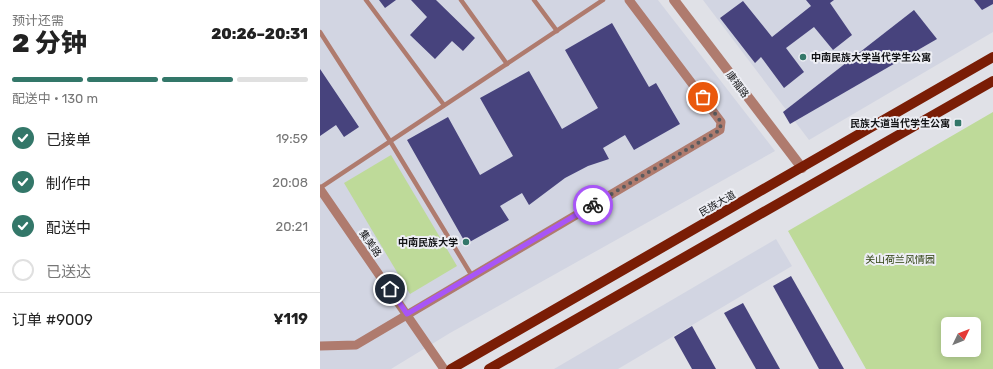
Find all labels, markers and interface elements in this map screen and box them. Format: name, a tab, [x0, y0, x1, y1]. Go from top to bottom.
text: 预计还需	[12, 13, 64, 28]
text: 20:26–20:31	[211, 25, 308, 43]
text: 2 分钟	[12, 28, 87, 59]
place label: 中南民族大学当代学生公寓	[811, 51, 931, 64]
marker: 中南民族大学当代学生公寓	[798, 52, 808, 62]
street label: 康福路	[723, 69, 751, 100]
pin	[686, 80, 720, 114]
icon: bag	[692, 86, 714, 108]
text: 配送中 · 130 m	[12, 91, 98, 106]
place label: 民族大道当代学生公寓	[850, 117, 950, 130]
marker: 民族大道当代学生公寓	[953, 118, 963, 128]
icon: check	[12, 127, 34, 149]
text: 已接单	[46, 131, 91, 149]
text: 19:59	[276, 131, 308, 146]
icon: check	[12, 171, 34, 193]
text: 制作中	[46, 175, 91, 193]
text: 20:08	[272, 175, 308, 190]
courier	[573, 185, 613, 225]
street label: 民族大道	[697, 189, 738, 219]
icon: bike	[582, 194, 604, 216]
icon: check	[12, 215, 34, 237]
text: 配送中	[46, 219, 91, 237]
text: 20:21	[276, 219, 308, 234]
street label: 集美路	[357, 228, 384, 259]
place label: 中南民族大学	[398, 237, 458, 249]
marker: 中南民族大学	[461, 237, 471, 247]
park label: 关山荷兰风情园	[865, 254, 935, 266]
text: 已送达	[46, 263, 91, 281]
pin	[373, 272, 407, 306]
icon: home	[379, 278, 401, 300]
text: ¥119	[273, 310, 308, 328]
text: 订单 #9009	[12, 311, 93, 329]
north arrow	[941, 317, 981, 357]
map controls	[941, 317, 981, 357]

